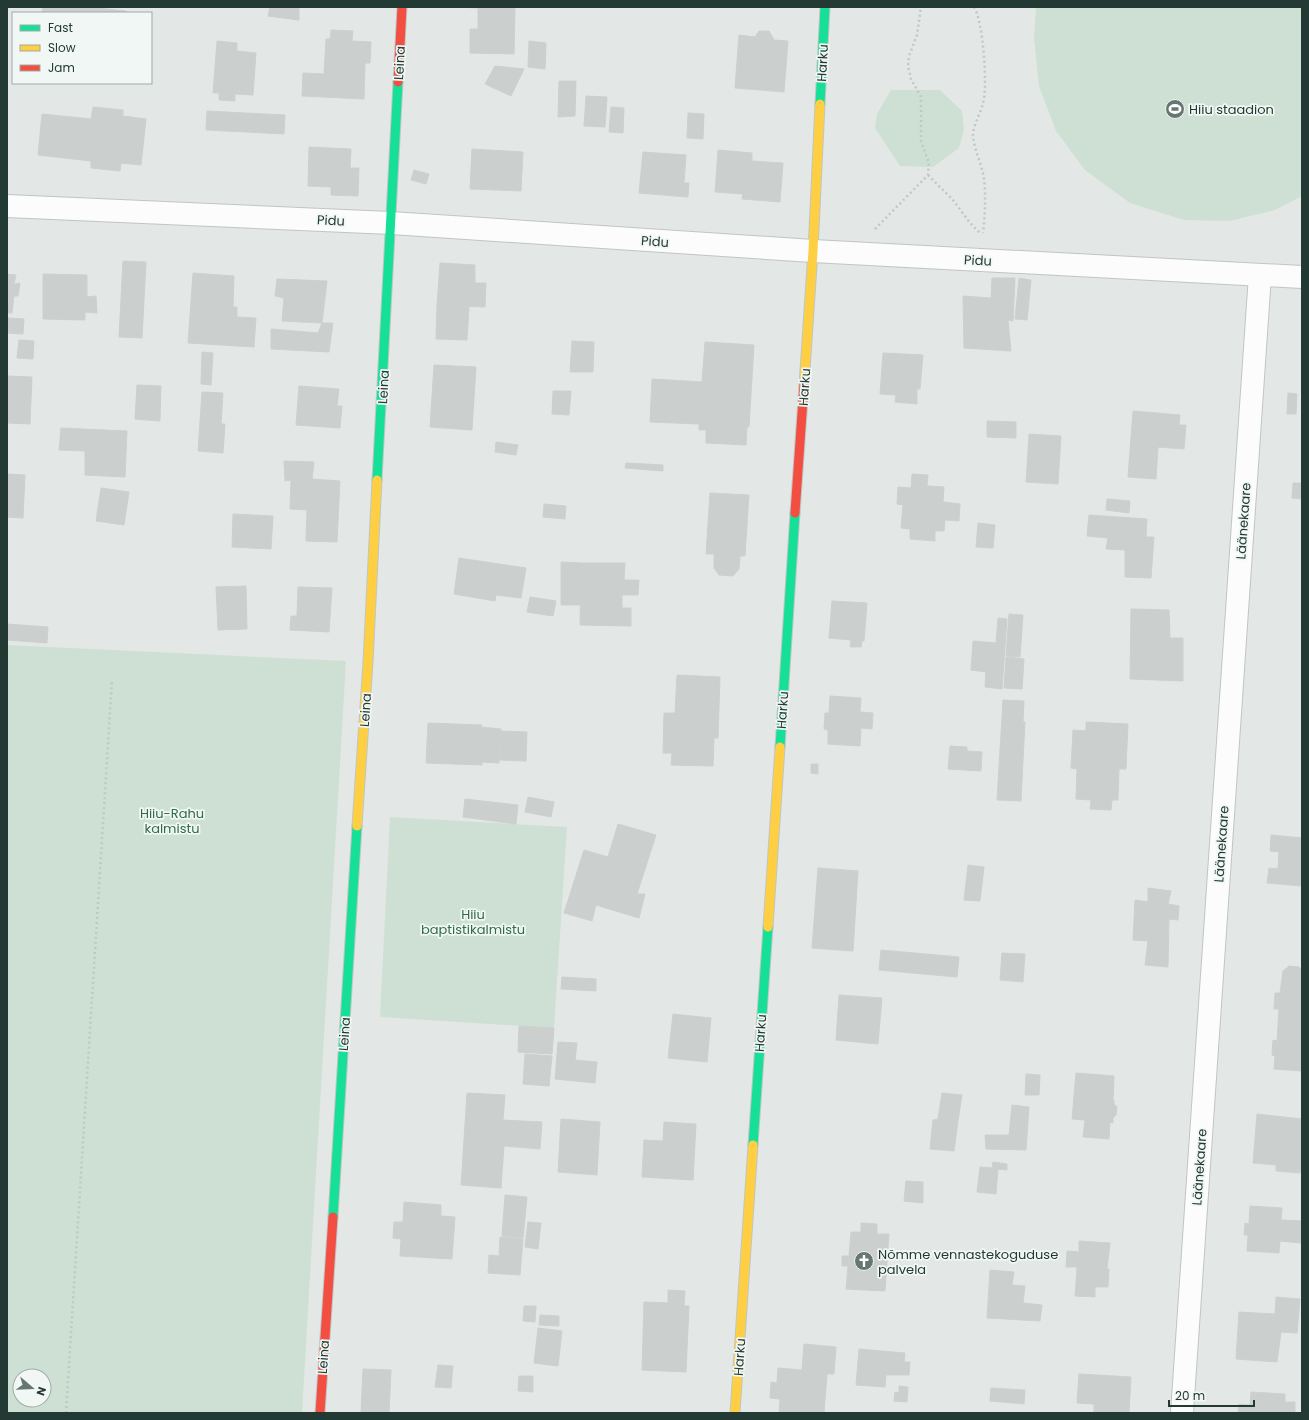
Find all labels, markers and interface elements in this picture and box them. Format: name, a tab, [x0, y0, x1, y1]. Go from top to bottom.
legend	[12, 12, 152, 84]
text: Fast	[48, 19, 73, 36]
text: Slow	[48, 39, 76, 56]
street label: Harku	[812, 44, 833, 82]
street label: Leina	[389, 46, 410, 80]
text: Jam	[48, 59, 75, 76]
sports icon: Hiiu staadion	[1164, 98, 1186, 120]
place label: Hiiu staadion	[1189, 100, 1274, 119]
street label: Pidu	[317, 210, 345, 231]
street label: Pidu	[640, 231, 670, 252]
street label: Pidu	[964, 250, 992, 271]
street label: Harku	[794, 368, 815, 406]
street label: Leina	[373, 370, 394, 404]
street label: Läänekaare	[1231, 482, 1256, 560]
street label: Harku	[772, 691, 793, 729]
street label: Leina	[355, 692, 376, 728]
park label: Hiiu-Rahu kalmistu	[140, 804, 204, 838]
street label: Läänekaare	[1209, 805, 1234, 883]
park label: Hiiu baptistikalmistu	[421, 905, 525, 939]
street label: Harku	[750, 1014, 771, 1052]
street label: Leina	[334, 1016, 355, 1052]
street label: Läänekaare	[1187, 1128, 1212, 1206]
place label: Nõmme vennastekoguduse palvela	[878, 1245, 1058, 1279]
church icon: Nõmme vennastekoguduse palvela	[853, 1250, 875, 1272]
street label: Harku	[729, 1338, 750, 1376]
street label: Leina	[313, 1339, 334, 1375]
north arrow	[12, 1368, 52, 1408]
scale bar	[1169, 1382, 1254, 1408]
text: N	[33, 1385, 50, 1398]
text: 20 m	[1175, 1387, 1205, 1404]

